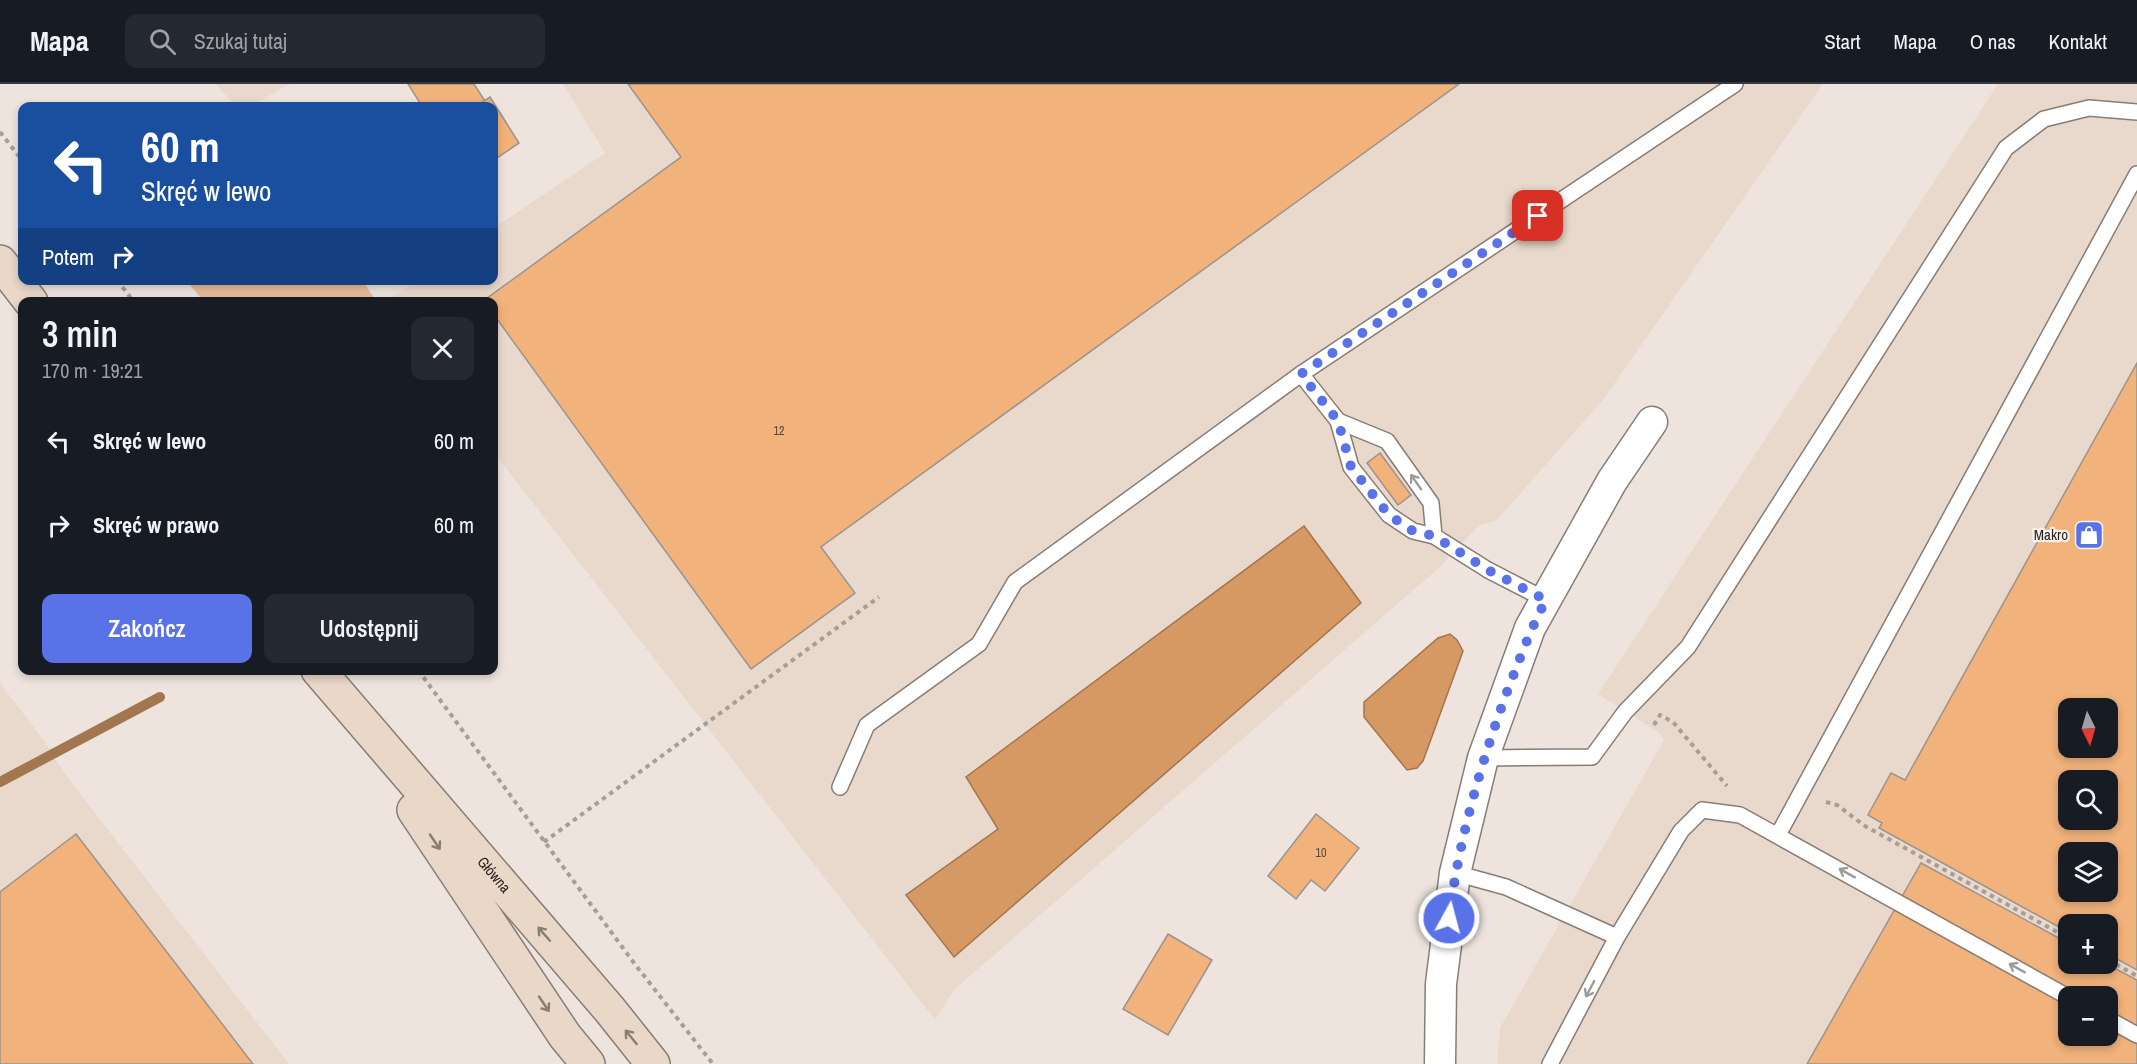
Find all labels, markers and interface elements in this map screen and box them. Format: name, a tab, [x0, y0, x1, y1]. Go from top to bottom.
search box	[125, 14, 545, 68]
text: Mapa	[30, 22, 89, 60]
icon: search	[146, 25, 179, 58]
text: Szukaj tutaj	[194, 26, 287, 56]
text: Start	[1824, 27, 1861, 56]
text: Mapa	[1894, 27, 1937, 56]
text: O nas	[1970, 27, 2016, 56]
text: Kontakt	[2049, 27, 2107, 56]
text: 60 m	[141, 119, 220, 175]
icon: left	[42, 126, 120, 204]
text: Skręć w lewo	[141, 173, 271, 209]
pin	[1512, 190, 1563, 241]
icon: arrive	[1521, 199, 1554, 232]
icon: right	[106, 240, 139, 273]
text: Potem	[42, 242, 94, 272]
text: 3 min	[42, 310, 118, 358]
button: close	[411, 317, 474, 380]
text: 170 m · 19:21	[42, 357, 142, 384]
house number: 12	[774, 423, 784, 439]
icon: left	[42, 425, 75, 458]
text: Skręć w lewo	[93, 426, 206, 456]
text: 60 m	[434, 426, 474, 456]
one-way arrow	[1410, 475, 1422, 491]
icon: right	[42, 509, 75, 542]
text: Skręć w prawo	[93, 510, 219, 540]
text: 60 m	[434, 510, 474, 540]
shop icon: Makro	[2073, 519, 2105, 551]
place label: Makro	[2034, 524, 2068, 545]
button: Zakończ	[42, 594, 252, 663]
button: Udostępnij	[264, 594, 474, 663]
north arrow	[2058, 698, 2118, 758]
map controls	[2058, 698, 2118, 1046]
button: search	[2058, 770, 2118, 830]
one-way arrow	[429, 833, 441, 850]
button: layers	[2058, 842, 2118, 902]
house number: 10	[1316, 845, 1326, 861]
street label: Główna	[473, 852, 516, 897]
one-way arrow	[1839, 867, 1856, 879]
position arrow	[1417, 886, 1481, 950]
button: +	[2058, 914, 2118, 974]
one-way arrow	[537, 927, 551, 942]
one-way arrow	[2009, 962, 2026, 974]
one-way arrow	[1584, 980, 1596, 997]
button: −	[2058, 986, 2118, 1046]
one-way arrow	[537, 996, 550, 1013]
one-way arrow	[625, 1029, 638, 1045]

